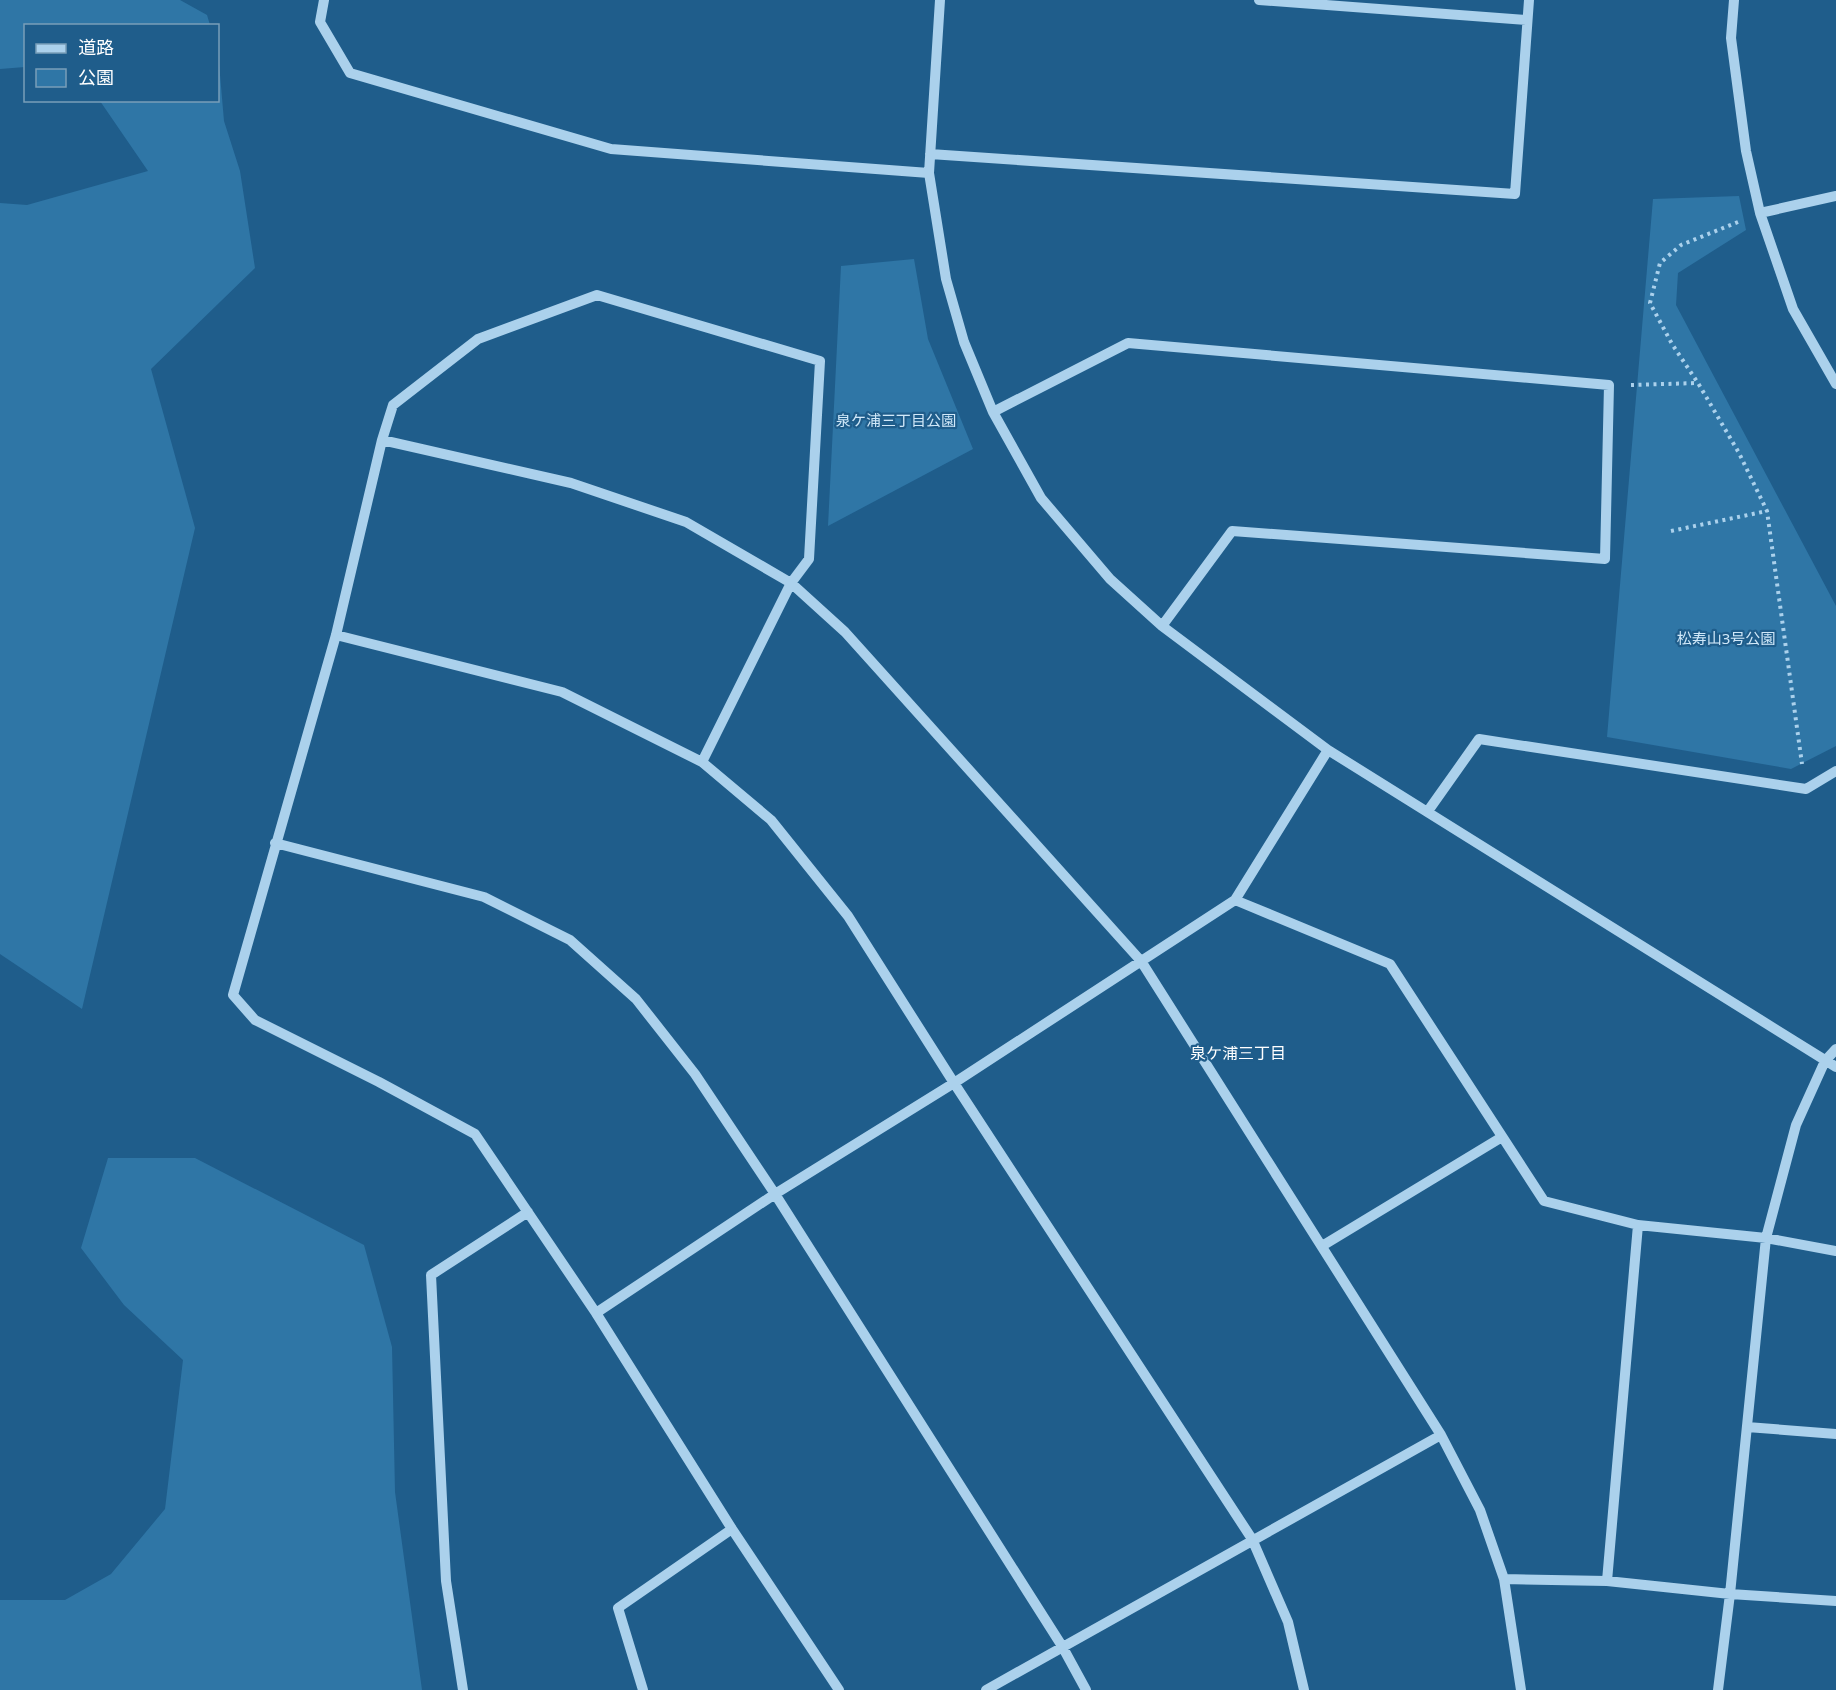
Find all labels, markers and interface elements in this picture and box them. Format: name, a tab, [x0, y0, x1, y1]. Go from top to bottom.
legend	[24, 24, 219, 102]
text: 道路	[78, 35, 114, 59]
text: 公園	[78, 65, 114, 89]
park label: 泉ケ浦三丁目公園	[836, 410, 956, 430]
park label: 松寿山3号公園	[1677, 628, 1775, 648]
district label: 泉ケ浦三丁目	[1190, 1042, 1286, 1064]

